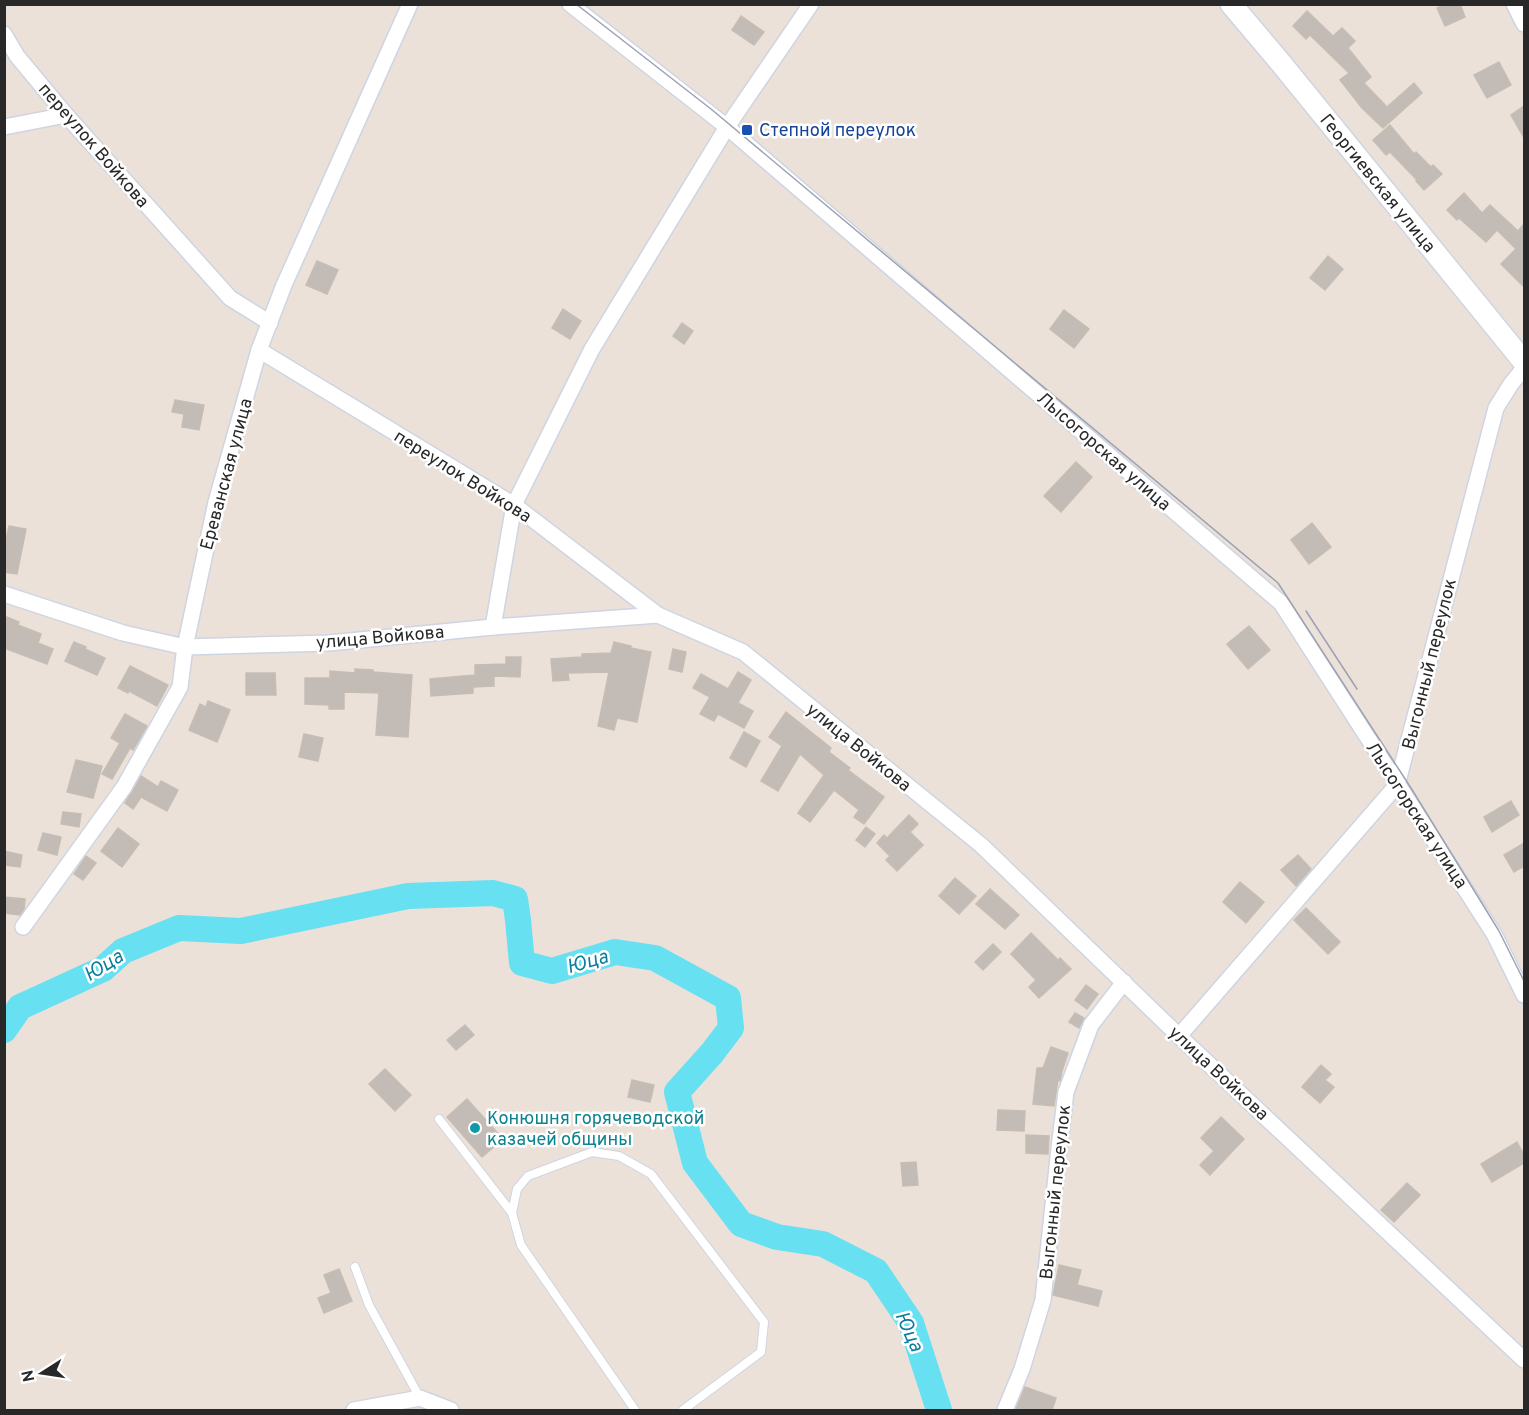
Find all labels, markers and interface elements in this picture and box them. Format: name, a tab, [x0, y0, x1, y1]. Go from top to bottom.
street label: переулок Войкова	[32, 79, 153, 213]
street label: Георгиевская улица	[1314, 110, 1440, 258]
place label: Степной переулок	[759, 120, 916, 143]
marker: Степной переулок	[740, 123, 754, 137]
street label: Лысогорская улица	[1031, 388, 1175, 517]
street label: Ереванская улица	[196, 396, 259, 553]
street label: переулок Войкова	[389, 426, 535, 529]
street label: Выгонный переулок	[1398, 576, 1463, 752]
street label: улица Войкова	[315, 621, 445, 656]
street label: улица Войкова	[801, 699, 915, 798]
street label: Лысогорская улица	[1360, 738, 1472, 893]
water label: Юца	[79, 944, 129, 989]
water label: Юца	[564, 944, 612, 981]
street label: улица Войкова	[1163, 1022, 1273, 1126]
street label: Выгонный переулок	[1036, 1104, 1077, 1281]
place label: Конюшня горячеводской казачей общины	[487, 1108, 704, 1152]
marker: Конюшня горячеводской казачей общины	[468, 1121, 482, 1135]
water label: Юца	[888, 1307, 929, 1357]
north arrow	[12, 1343, 72, 1403]
text: N	[18, 1368, 40, 1383]

